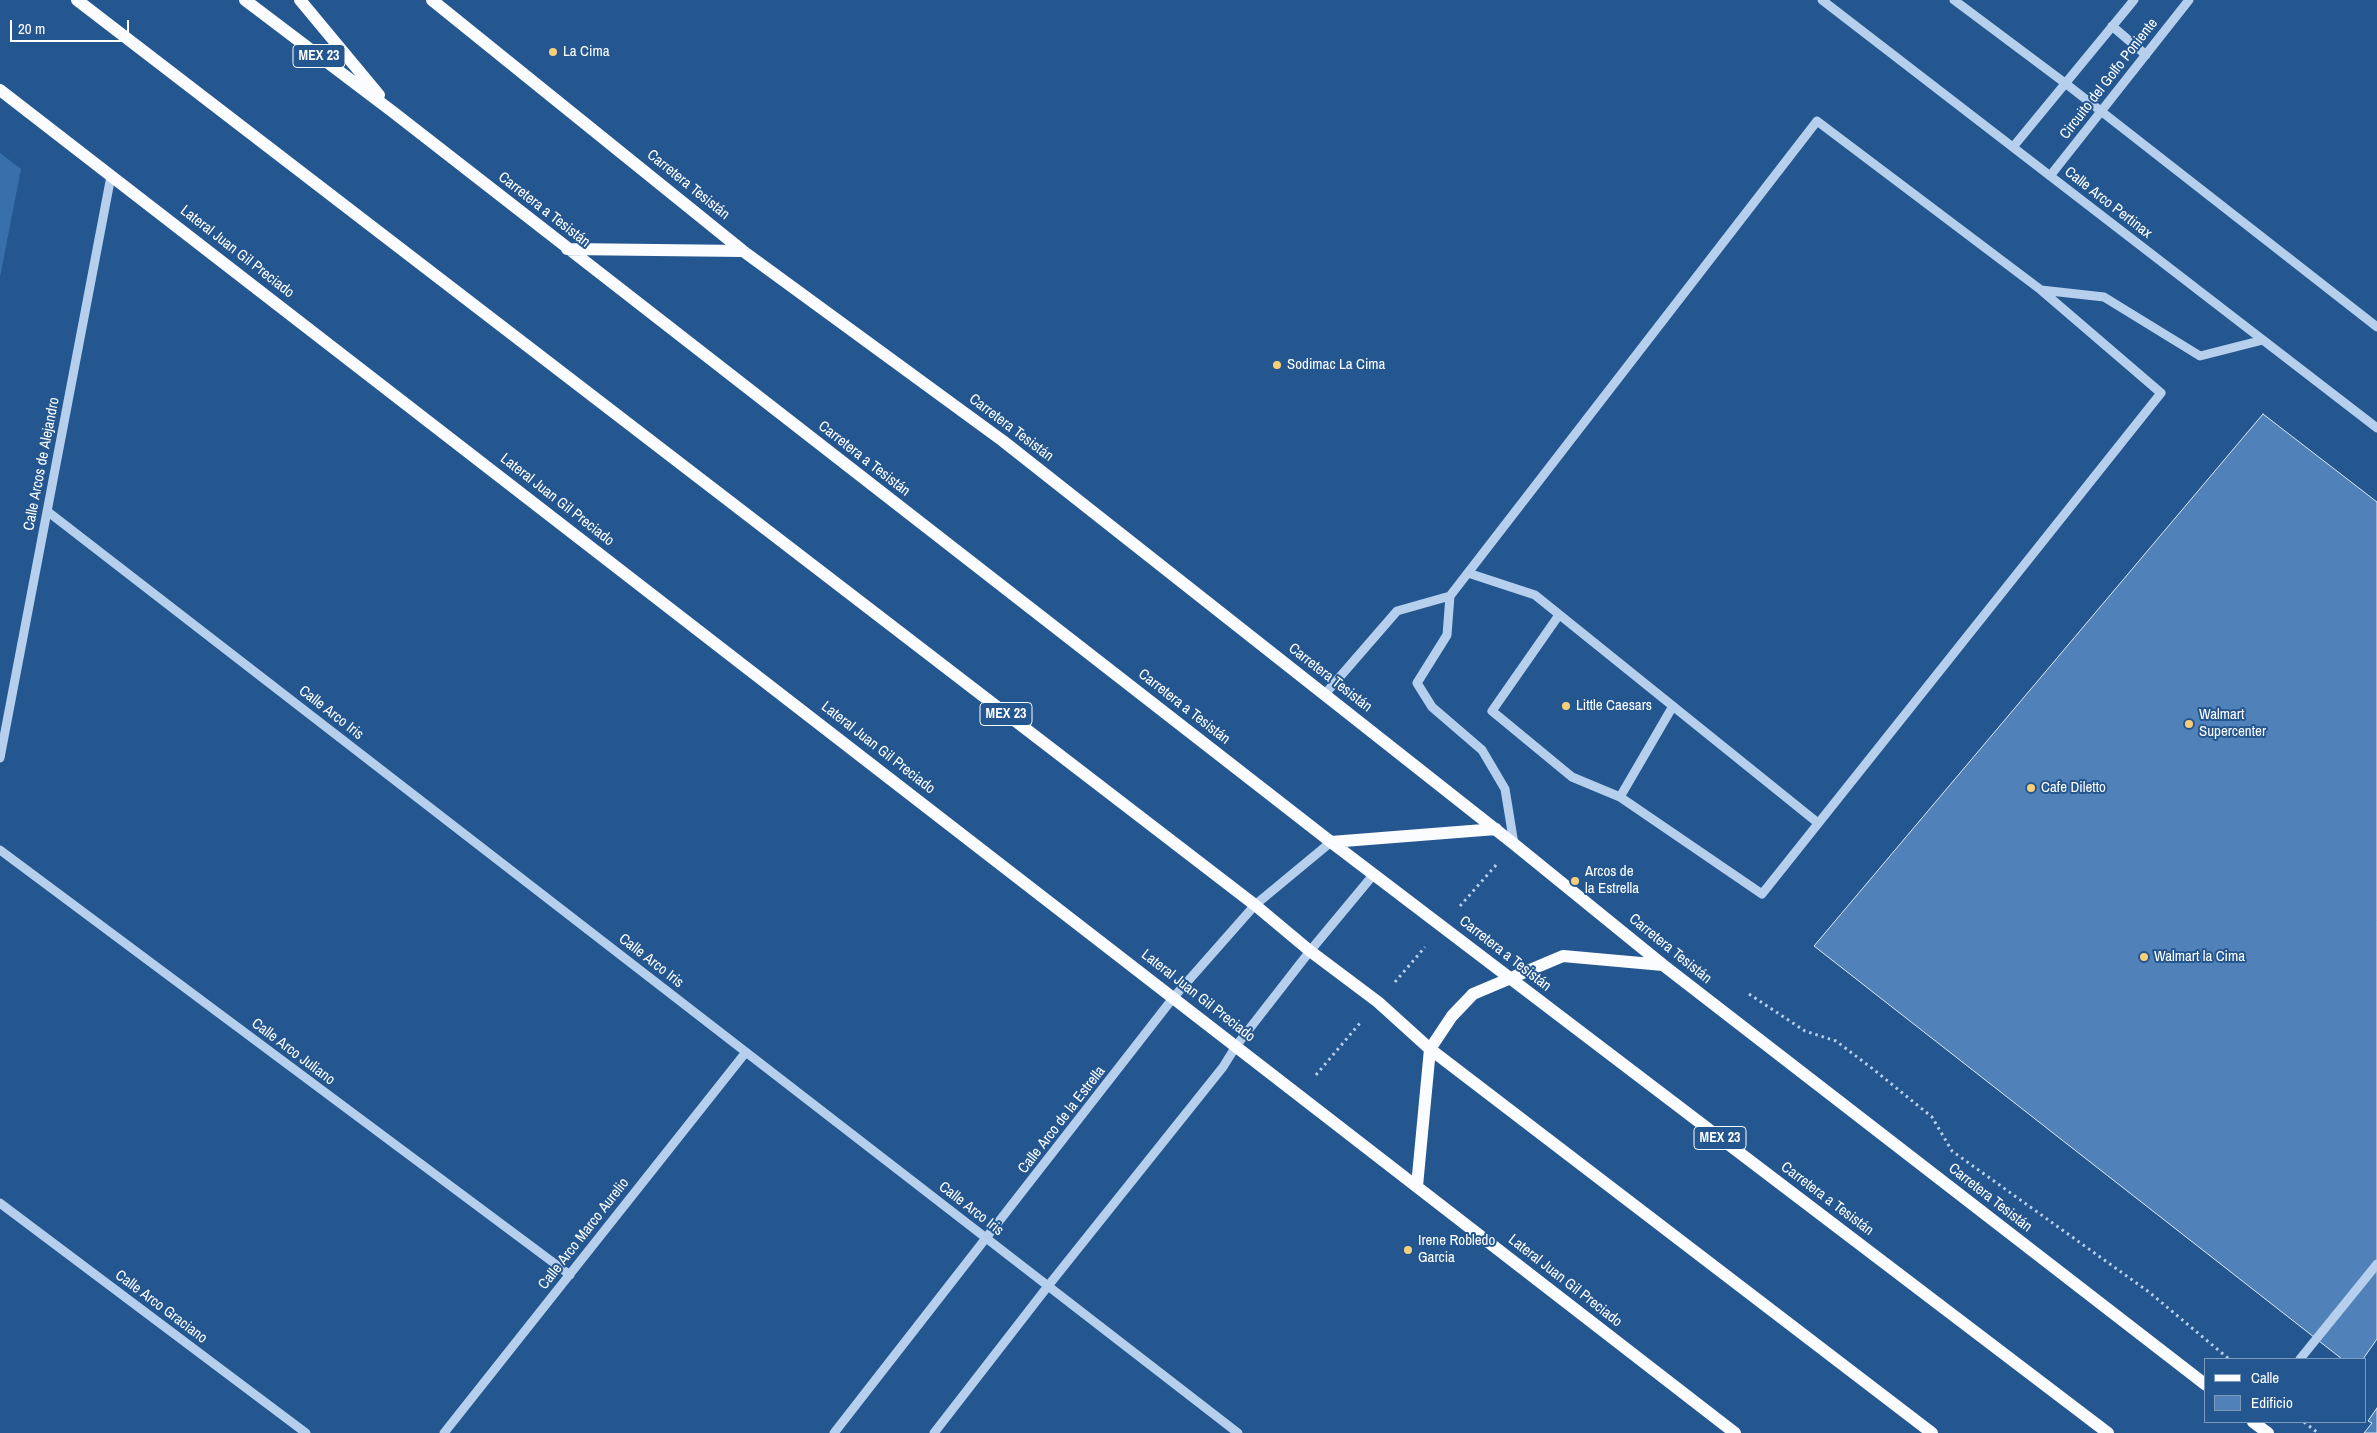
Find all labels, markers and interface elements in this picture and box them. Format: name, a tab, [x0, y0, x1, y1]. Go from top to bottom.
scale bar	[12, 10, 131, 42]
street label: Circuito del Golfo Poniente	[2056, 15, 2162, 143]
text: 20 m	[18, 18, 45, 39]
place label: La Cima	[563, 43, 609, 61]
road number: MEX 23	[293, 44, 345, 68]
marker: La Cima	[547, 46, 559, 58]
street label: Carretera Tesistán	[643, 146, 733, 224]
street label: Calle Arco Pertinax	[2061, 163, 2155, 243]
street label: Carretera a Tesistán	[495, 169, 593, 251]
street label: Lateral Juan Gil Preciado	[177, 202, 297, 302]
place label: Sodimac La Cima	[1287, 356, 1385, 374]
marker: Sodimac La Cima	[1271, 359, 1283, 371]
street label: Carretera Tesistán	[965, 390, 1057, 466]
street label: Calle Arcos de Alejandro	[20, 396, 64, 532]
street label: Carretera a Tesistán	[815, 418, 913, 500]
street label: Lateral Juan Gil Preciado	[497, 450, 617, 550]
street label: Carretera Tesistán	[1285, 640, 1375, 716]
street label: Carretera a Tesistán	[1135, 666, 1233, 748]
street label: Calle Arco Iris	[295, 682, 367, 744]
place label: Little Caesars	[1576, 697, 1652, 715]
street label: Lateral Juan Gil Preciado	[818, 698, 938, 798]
marker: Little Caesars	[1560, 700, 1572, 712]
road number: MEX 23	[980, 702, 1032, 726]
place label: Walmart Supercenter	[2199, 706, 2266, 741]
marker: Walmart Supercenter	[2183, 718, 2195, 730]
place label: Cafe Diletto	[2041, 779, 2106, 797]
marker: Cafe Diletto	[2025, 782, 2037, 794]
place label: Arcos de la Estrella	[1585, 863, 1639, 898]
marker: Arcos de la Estrella	[1569, 875, 1581, 887]
street label: Carretera Tesistán	[1625, 910, 1715, 988]
street label: Carretera a Tesistán	[1456, 913, 1554, 995]
street label: Calle Arco Iris	[615, 930, 687, 992]
street label: Lateral Juan Gil Preciado	[1138, 946, 1258, 1046]
place label: Walmart la Cima	[2154, 948, 2245, 966]
marker: Walmart la Cima	[2138, 951, 2150, 963]
street label: Calle Arco Juliano	[248, 1015, 338, 1089]
street label: Calle Arco de la Estrella	[1015, 1063, 1109, 1177]
road number: MEX 23	[1694, 1126, 1746, 1150]
street label: Carretera a Tesistán	[1777, 1158, 1877, 1240]
street label: Carretera Tesistán	[1945, 1160, 2035, 1236]
street label: Calle Arco Marco Aurelio	[535, 1175, 633, 1293]
street label: Calle Arco Iris	[935, 1178, 1007, 1240]
street label: Lateral Juan Gil Preciado	[1505, 1231, 1625, 1331]
place label: Irene Robledo Garcia	[1418, 1232, 1495, 1267]
marker: Irene Robledo Garcia	[1402, 1244, 1414, 1256]
street label: Calle Arco Graciano	[111, 1266, 211, 1348]
legend	[2204, 1358, 2367, 1423]
text: Calle	[2251, 1367, 2279, 1388]
text: Edificio	[2251, 1392, 2293, 1413]

